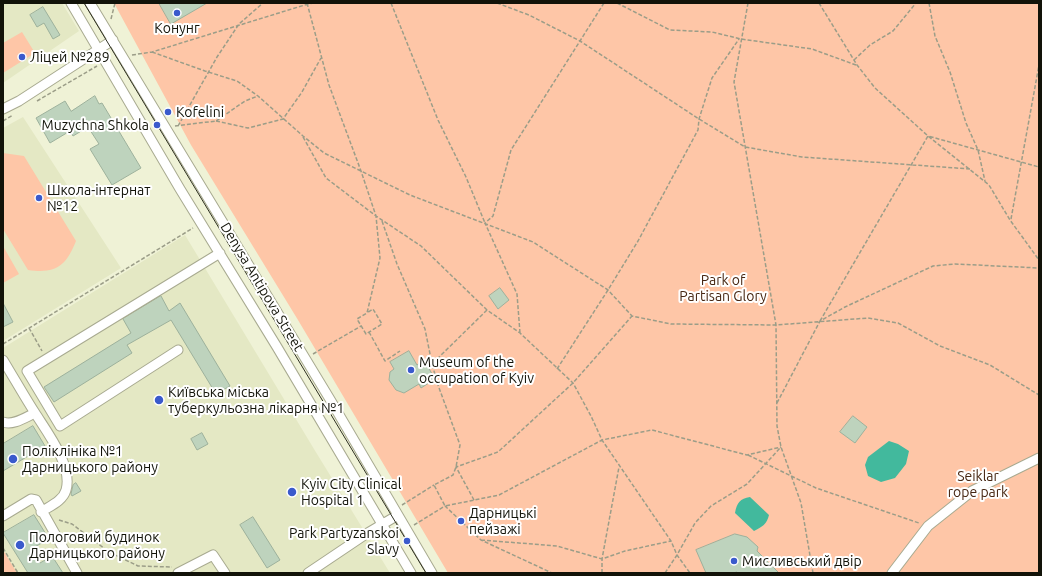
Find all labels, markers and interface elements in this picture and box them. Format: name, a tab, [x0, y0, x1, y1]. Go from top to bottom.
marker: Конунг	[172, 8, 182, 18]
place label: Конунг	[154, 20, 200, 36]
place label: Ліцей №289	[30, 49, 110, 65]
marker: Ліцей №289	[17, 52, 27, 62]
place label: Kofelini	[176, 104, 224, 120]
marker: Kofelini	[163, 107, 173, 117]
place label: Muzychna Shkola	[42, 117, 149, 133]
marker: Muzychna Shkola	[152, 120, 162, 130]
place label: Школа-інтернат №12	[47, 182, 151, 214]
marker: Школа-інтернат №12	[34, 193, 44, 203]
street label: Denysa Antipova Street	[217, 220, 307, 354]
park label: Park of Partisan Glory	[679, 272, 767, 304]
place label: Museum of the occupation of Kyiv	[419, 354, 534, 386]
marker: Museum of the occupation of Kyiv	[406, 365, 416, 375]
place label: Київська міська туберкульозна лікарня №1	[168, 384, 344, 416]
marker: Київська міська туберкульозна лікарня №1	[153, 394, 165, 406]
place label: Поліклініка №1 Дарницького району	[22, 443, 158, 476]
marker: Поліклініка №1 Дарницького району	[7, 453, 19, 465]
park label: Seiklar rope park	[948, 468, 1008, 500]
place label: Kyiv City Clinical Hospital 1	[301, 476, 401, 508]
marker: Kyiv City Clinical Hospital 1	[286, 486, 298, 498]
place label: Дарницькі пейзажі	[469, 505, 537, 538]
marker: Дарницькі пейзажі	[456, 516, 466, 526]
place label: Park Partyzanskoi Slavy	[289, 525, 399, 558]
place label: Пологовий будинок Дарницького району	[29, 529, 165, 562]
marker: Park Partyzanskoi Slavy	[402, 536, 412, 546]
marker: Пологовий будинок Дарницького району	[14, 539, 26, 551]
place label: Мисливський двір	[742, 553, 862, 569]
marker: Мисливський двір	[729, 556, 739, 566]

